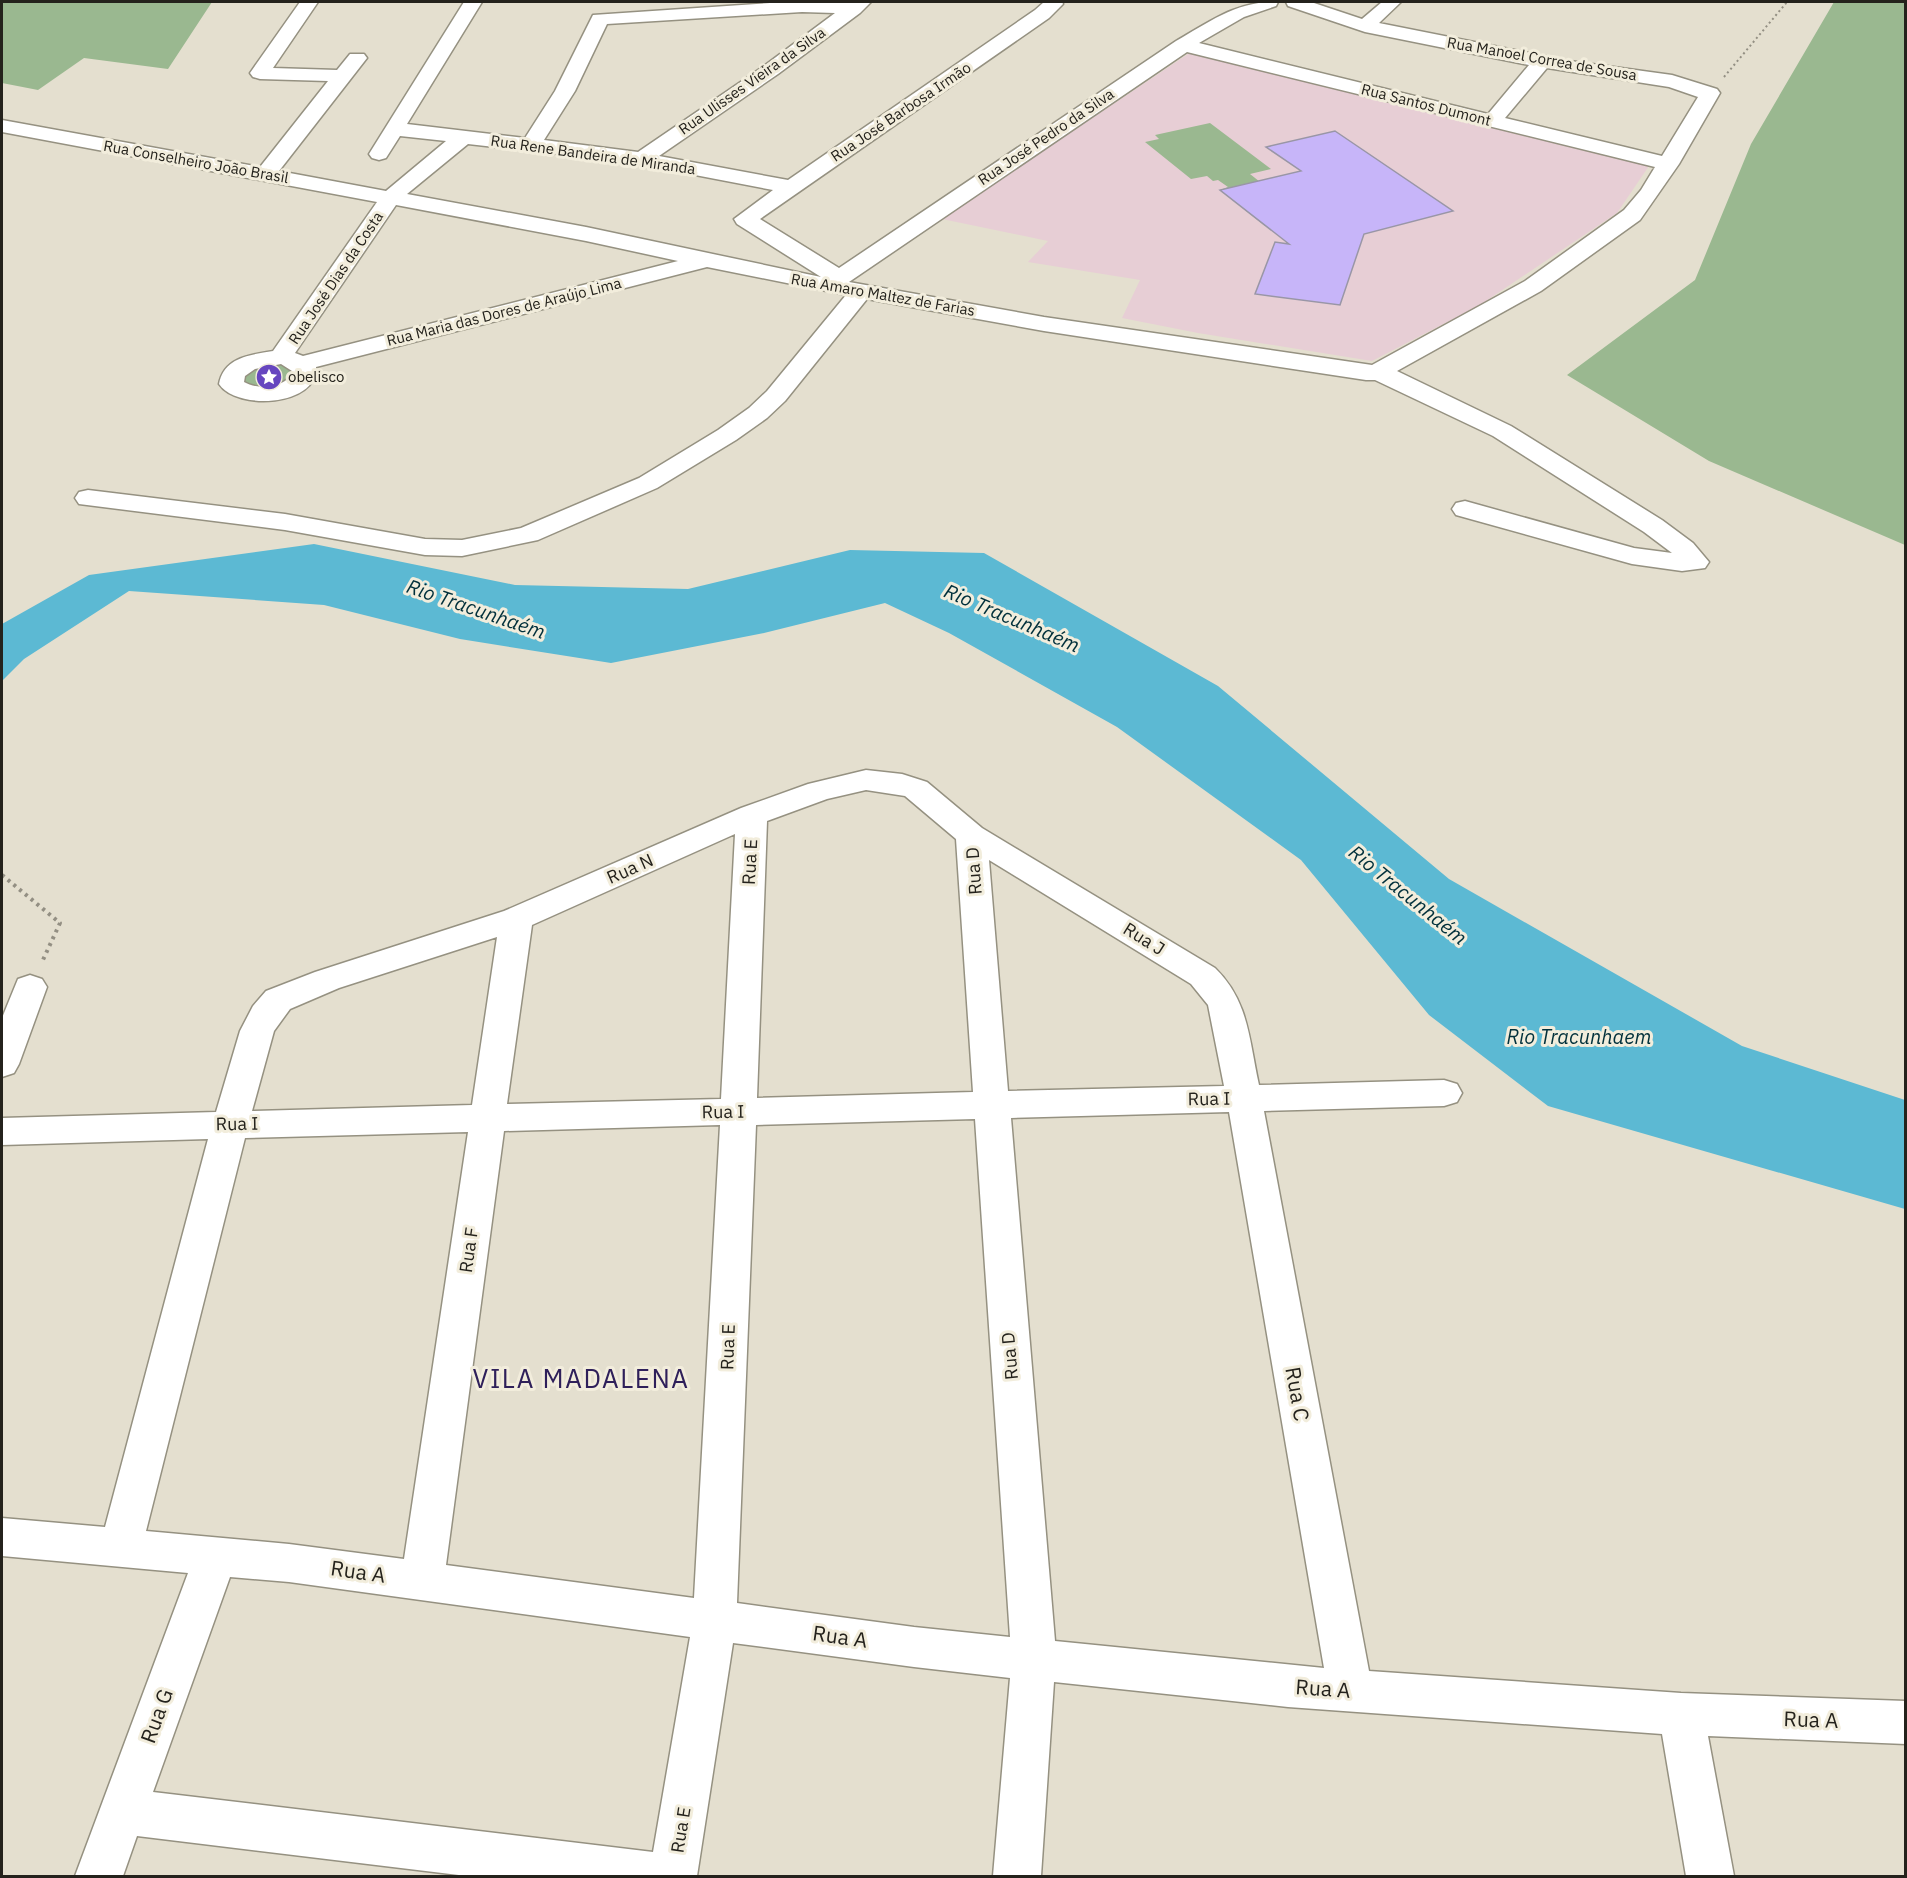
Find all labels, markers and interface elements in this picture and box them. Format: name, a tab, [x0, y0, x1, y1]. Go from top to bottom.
street label: Rua Ulisses Vieira da Silva	[675, 23, 829, 139]
street label: Rua Manoel Correa de Sousa	[1446, 32, 1639, 85]
street label: Rua José Barbosa Irmão	[827, 58, 974, 166]
street label: Rua Santos Dumont	[1359, 79, 1493, 130]
street label: Rua José Pedro da Silva	[974, 84, 1117, 189]
street label: Rua Rene Bandeira de Miranda	[489, 131, 697, 178]
street label: Rua Conselheiro João Brasil	[102, 136, 290, 187]
street label: Rua José Dias da Costa	[284, 208, 387, 348]
street label: Rua Amaro Maltez de Farias	[790, 269, 977, 320]
street label: Rua Maria das Dores de Araújo Lima	[385, 273, 623, 350]
place icon: obelisco	[254, 362, 284, 392]
place label: obelisco	[288, 367, 344, 386]
water label: Rio Tracunhaém	[403, 572, 549, 645]
water label: Rio Tracunhaém	[940, 577, 1084, 658]
street label: Rua E	[737, 838, 762, 886]
water label: Rio Tracunhaém	[1344, 839, 1473, 951]
street label: Rua D	[960, 846, 987, 896]
street label: Rua N	[603, 848, 657, 889]
street label: Rua J	[1119, 917, 1169, 960]
water label: Rio Tracunhaem	[1507, 1023, 1651, 1050]
street label: Rua I	[1187, 1087, 1231, 1110]
street label: Rua I	[701, 1100, 745, 1123]
street label: Rua I	[215, 1112, 259, 1135]
street label: Rua F	[454, 1226, 483, 1274]
street label: Rua E	[715, 1324, 740, 1370]
street label: Rua D	[996, 1331, 1023, 1381]
district label: VILA MADALENA	[473, 1361, 689, 1395]
street label: Rua C	[1279, 1365, 1317, 1423]
street label: Rua A	[329, 1553, 387, 1589]
street label: Rua A	[811, 1618, 869, 1654]
street label: Rua A	[1295, 1672, 1351, 1704]
street label: Rua G	[133, 1684, 179, 1747]
street label: Rua A	[1783, 1704, 1839, 1734]
street label: Rua E	[666, 1805, 695, 1854]

